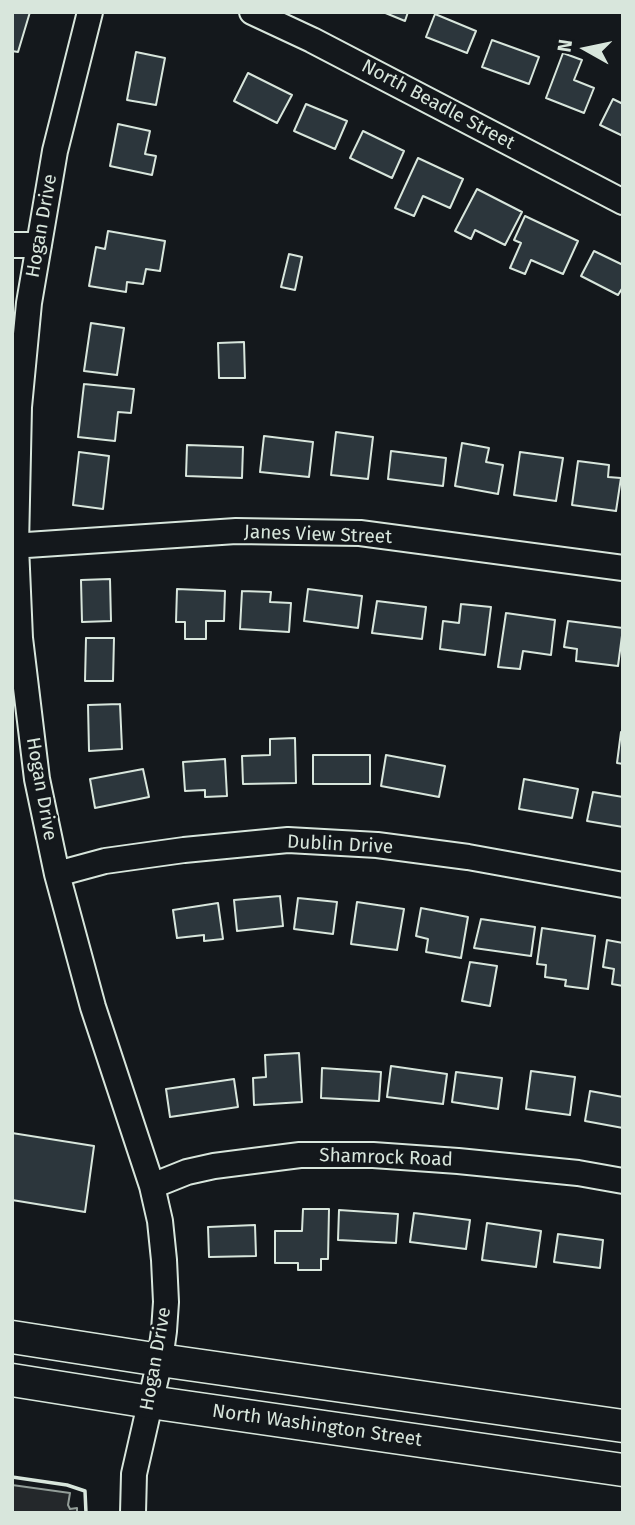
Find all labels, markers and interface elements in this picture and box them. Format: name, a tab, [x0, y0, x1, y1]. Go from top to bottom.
north arrow	[551, 14, 621, 84]
text: N	[552, 38, 577, 54]
street label: North Beadle Street	[357, 55, 519, 155]
street label: Hogan Drive	[22, 173, 62, 279]
street label: Janes View Street	[244, 521, 392, 549]
street label: Hogan Drive	[21, 736, 61, 842]
street label: Dublin Drive	[286, 831, 394, 859]
street label: Shamrock Road	[319, 1144, 453, 1172]
street label: Hogan Drive	[136, 1306, 176, 1412]
street label: North Washington Street	[211, 1400, 423, 1452]

